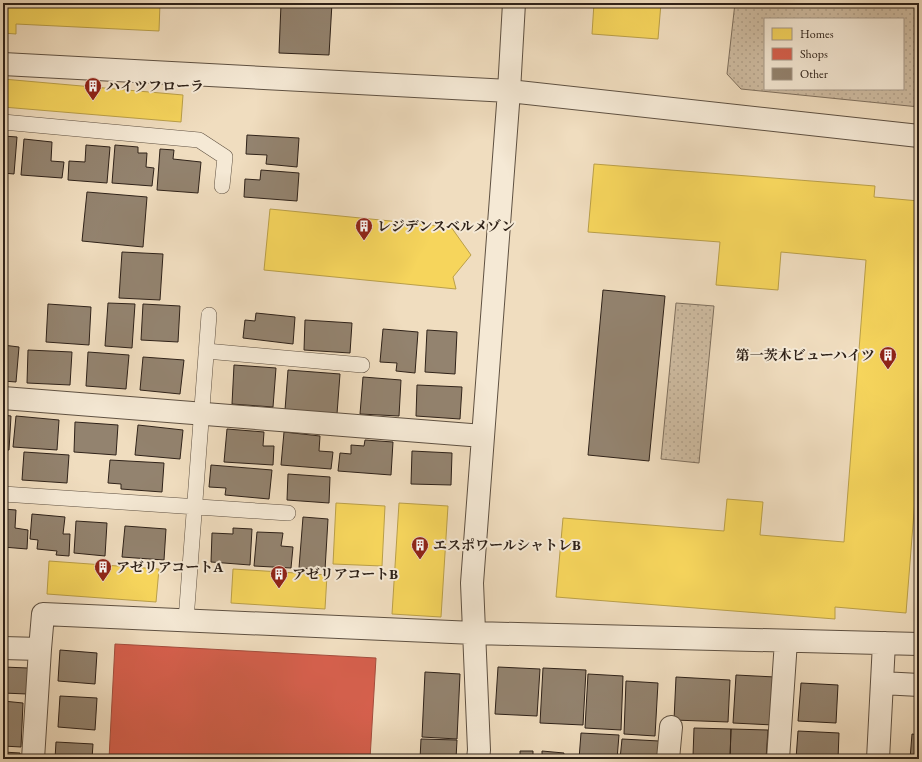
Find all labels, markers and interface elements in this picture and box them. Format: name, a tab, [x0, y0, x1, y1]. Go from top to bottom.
legend	[764, 18, 904, 90]
text: Homes	[800, 26, 834, 42]
text: Shops	[800, 46, 828, 62]
text: Other	[800, 66, 828, 82]
building icon: ハイツフローラ	[83, 76, 103, 101]
place label: ハイツフローラ	[106, 77, 204, 95]
building icon: レジデンスベルメゾン	[354, 216, 374, 241]
place label: レジデンスベルメゾン	[377, 217, 515, 235]
building icon: 第一茨木ビューハイツ	[878, 345, 898, 370]
place label: 第一茨木ビューハイツ	[736, 346, 875, 364]
building icon: エスポワールシャトレB	[410, 535, 430, 560]
place label: エスポワールシャトレB	[433, 536, 581, 554]
building icon: アゼリアコートA	[93, 557, 113, 582]
place label: アゼリアコートA	[116, 558, 224, 576]
building icon: アゼリアコートB	[269, 564, 289, 589]
place label: アゼリアコートB	[292, 565, 398, 583]

